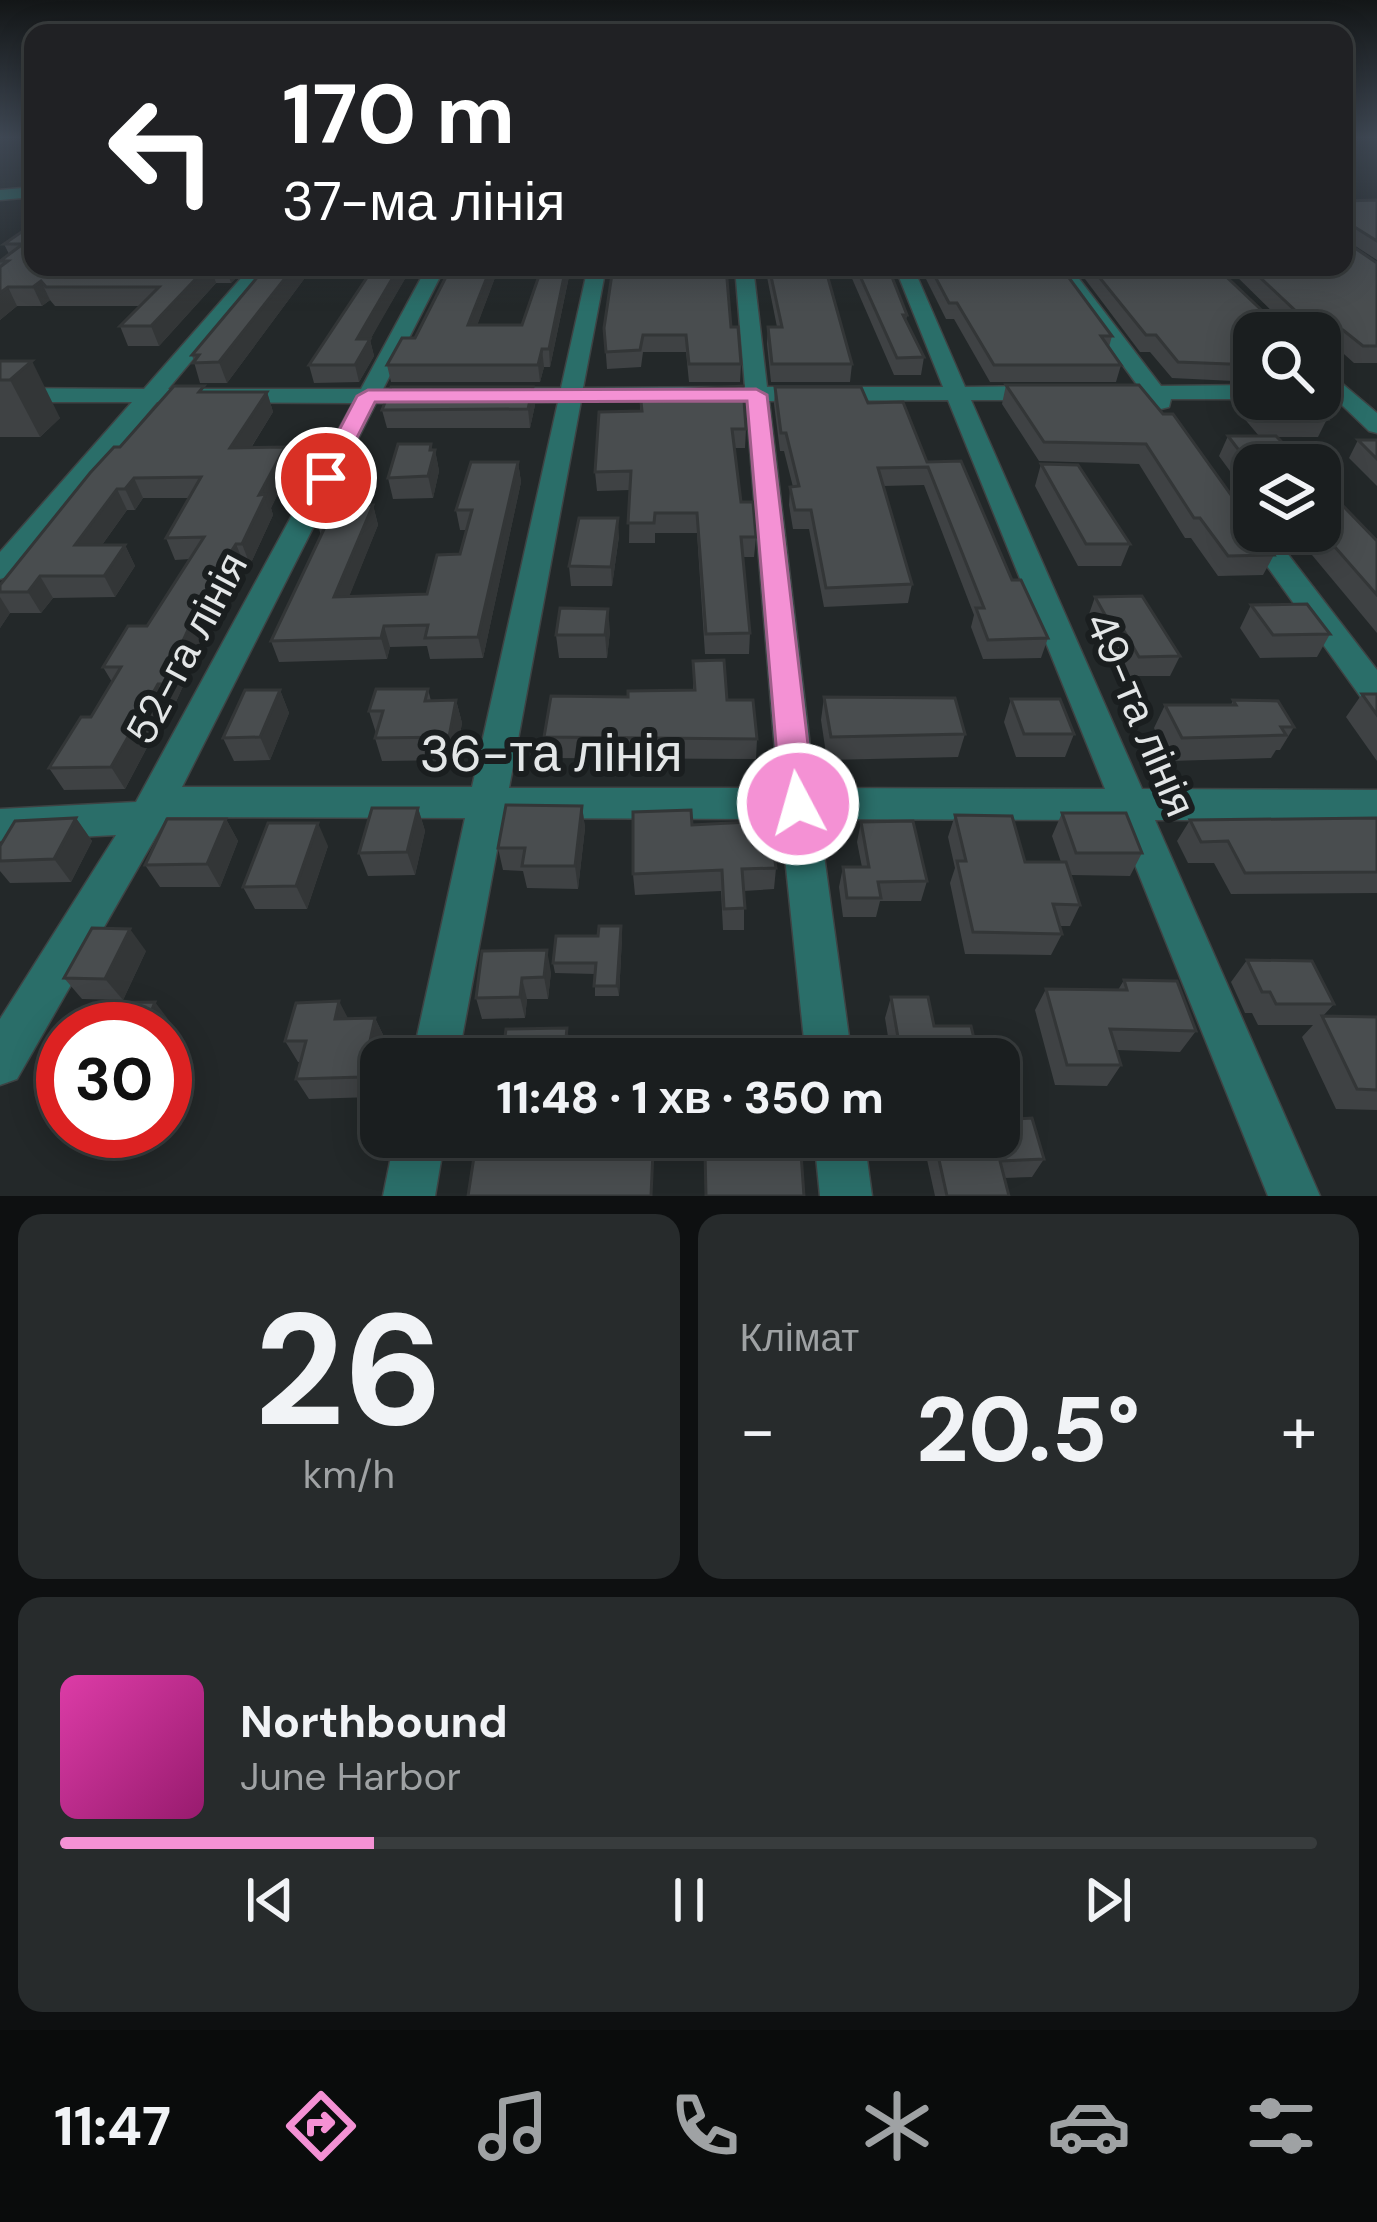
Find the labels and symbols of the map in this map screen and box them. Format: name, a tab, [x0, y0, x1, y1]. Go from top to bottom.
pin	[275, 427, 377, 529]
street label: 52-га лінія	[113, 543, 260, 754]
street label: 49-та лінія	[1073, 604, 1208, 825]
street label: 36-та лінія	[420, 720, 682, 787]
position arrow	[735, 741, 861, 867]
speed limit sign: 30	[36, 1002, 192, 1158]

